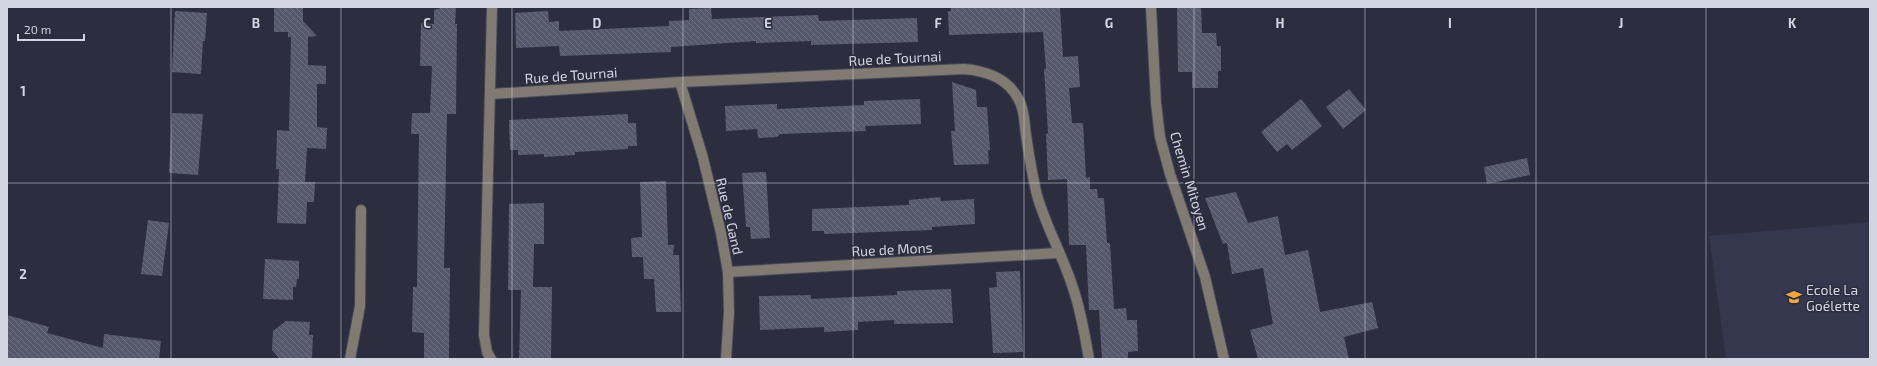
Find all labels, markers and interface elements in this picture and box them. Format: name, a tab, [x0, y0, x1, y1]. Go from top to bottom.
text: B	[252, 15, 260, 31]
text: C	[423, 15, 431, 31]
text: D	[593, 15, 602, 31]
text: E	[764, 15, 772, 31]
text: F	[934, 15, 942, 31]
text: G	[1105, 15, 1113, 31]
text: H	[1276, 15, 1285, 31]
text: I	[1448, 15, 1452, 31]
text: J	[1619, 15, 1623, 31]
text: K	[1788, 15, 1797, 31]
scale bar	[18, 16, 84, 42]
text: 20 m	[24, 22, 51, 36]
street label: Rue de Tournai	[848, 47, 942, 69]
street label: Rue de Tournai	[524, 63, 618, 87]
text: 1	[20, 83, 26, 99]
street label: Chemin Mitoyen	[1167, 129, 1213, 233]
street label: Rue de Gand	[713, 176, 747, 256]
street label: Rue de Mons	[851, 238, 933, 260]
text: 2	[19, 266, 27, 282]
place label: Ecole La Goélette	[1806, 281, 1860, 314]
school or university icon: Ecole La Goélette	[1785, 288, 1803, 306]

